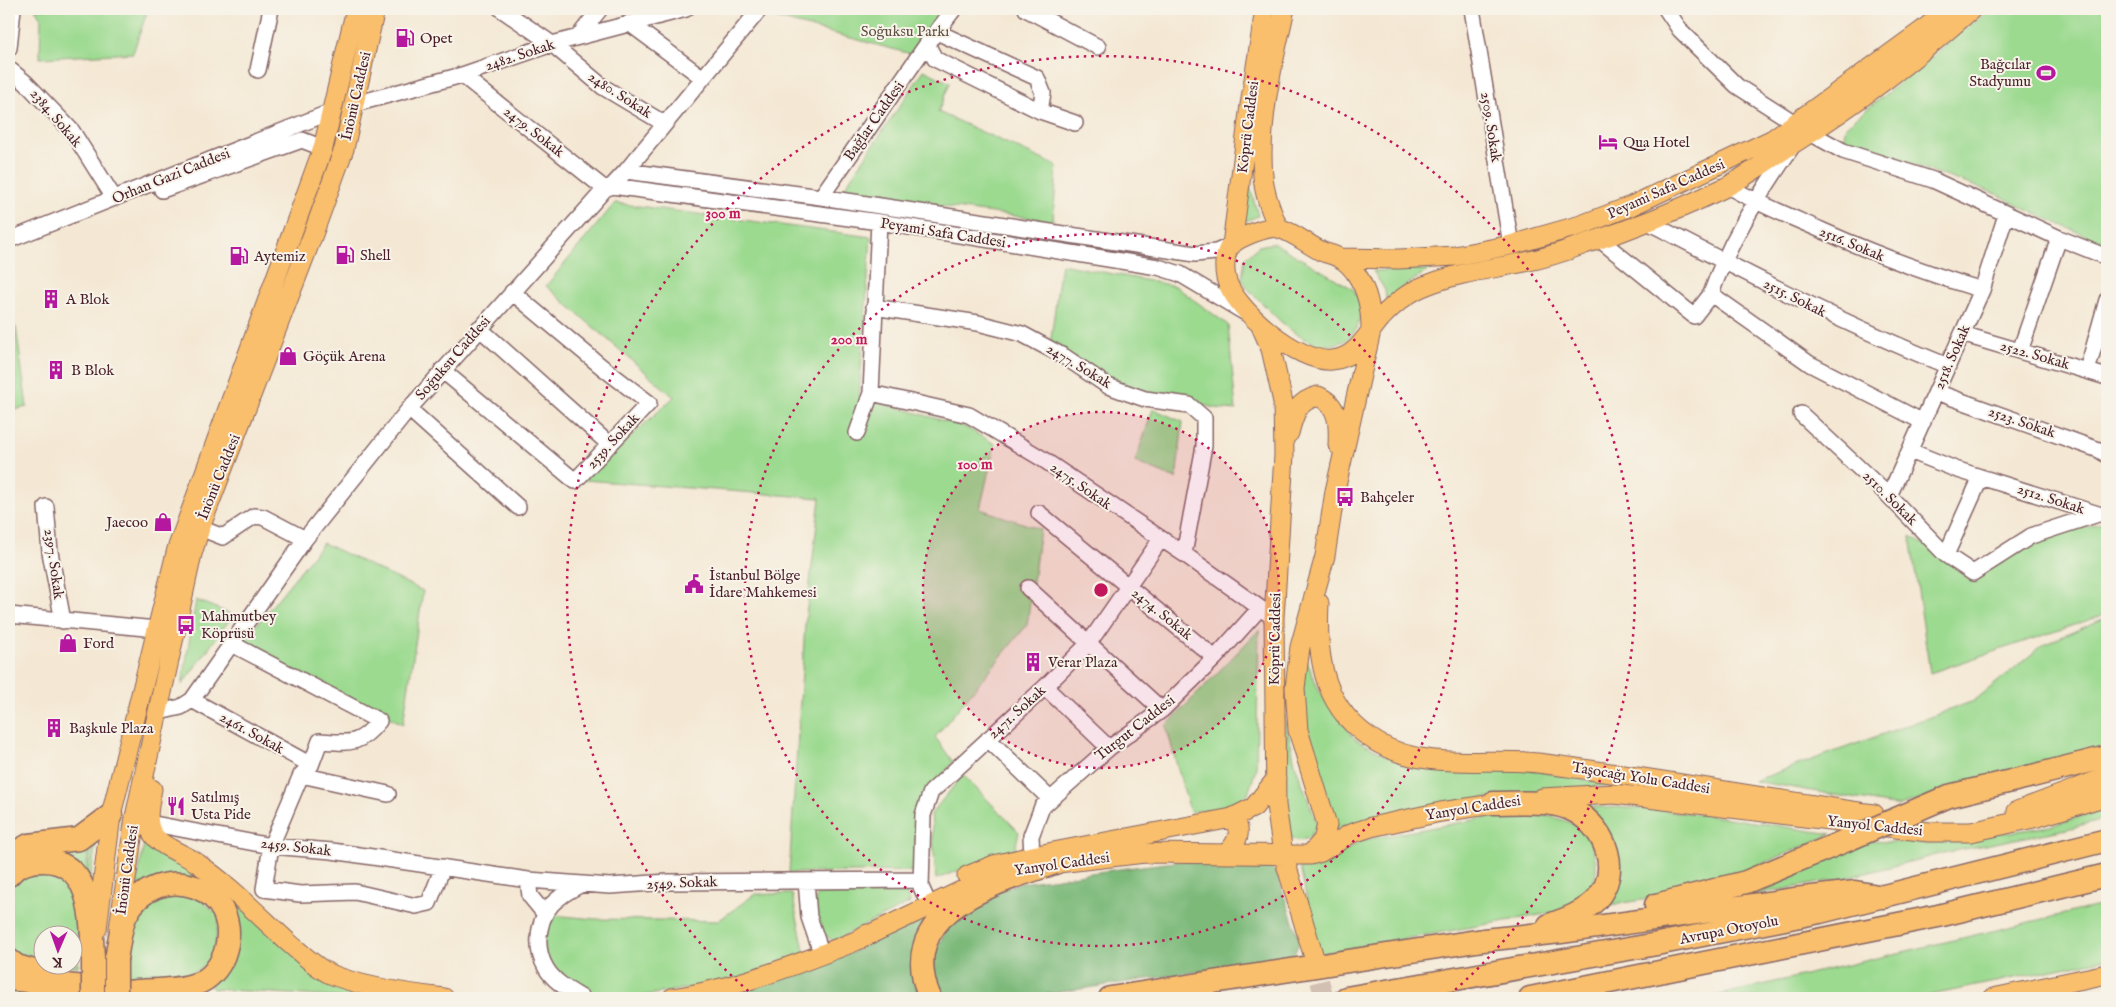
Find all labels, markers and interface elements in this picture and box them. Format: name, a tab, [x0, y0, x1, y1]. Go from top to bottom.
park label: Soğuksu Parkı	[861, 22, 949, 41]
fuel station icon: Opet	[394, 27, 416, 49]
place label: Opet	[420, 29, 453, 48]
street label: 2482. Sokak	[483, 35, 558, 75]
street label: İnönü Caddesi	[337, 50, 375, 142]
place label: Bağcılar Stadyumu	[1969, 55, 2031, 91]
sports icon: Bağcılar Stadyumu	[2035, 62, 2057, 84]
street label: 2480. Sokak	[584, 67, 656, 123]
street label: Bağlar Caddesi	[839, 77, 909, 165]
street label: Köprü Caddesi	[1233, 80, 1263, 174]
street label: 2384. Sokak	[26, 85, 87, 152]
street label: 2509. Sokak	[1476, 90, 1506, 165]
street label: 2479. Sokak	[500, 102, 569, 162]
hotel icon: Qua Hotel	[1597, 131, 1619, 153]
place label: Qua Hotel	[1623, 133, 1691, 152]
street label: Orhan Gazi Caddesi	[109, 144, 233, 208]
street label: Peyami Safa Caddesi	[1604, 155, 1728, 223]
text: 300 m	[705, 204, 741, 223]
street label: Peyami Safa Caddesi	[879, 214, 1007, 252]
street label: 2516. Sokak	[1816, 222, 1888, 267]
fuel station icon: Shell	[334, 244, 356, 266]
fuel station icon: Aytemiz	[228, 245, 250, 267]
place label: Shell	[360, 246, 392, 265]
place label: Aytemiz	[253, 247, 306, 266]
street label: 2515. Sokak	[1760, 274, 1831, 322]
building icon: A Blok	[40, 288, 62, 310]
place label: A Blok	[65, 290, 110, 309]
street label: Soğuksu Caddesi	[411, 312, 495, 404]
street label: 2518. Sokak	[1929, 321, 1975, 392]
text: 200 m	[831, 330, 868, 349]
street label: 2522. Sokak	[1998, 336, 2073, 374]
street label: 2477. Sokak	[1043, 339, 1116, 393]
shop icon: Göçük Arena	[277, 345, 299, 367]
place label: Göçük Arena	[303, 347, 386, 366]
building icon: B Blok	[45, 359, 67, 381]
place label: B Blok	[71, 361, 115, 380]
street label: 2523. Sokak	[1986, 402, 2059, 443]
street label: 2539. Sokak	[582, 408, 644, 473]
street label: İnönü Caddesi	[193, 431, 245, 523]
text: 100 m	[957, 455, 993, 474]
street label: 2475. Sokak	[1046, 458, 1116, 515]
street label: 2510. Sokak	[1859, 467, 1922, 530]
street label: 2512. Sokak	[2015, 479, 2088, 519]
bus stop icon: Bahçeler	[1334, 486, 1356, 508]
place label: Bahçeler	[1360, 488, 1415, 507]
shop icon: Jaecoo	[152, 511, 174, 533]
place label: Jaecoo	[104, 513, 148, 532]
street label: 2397. Sokak	[40, 528, 68, 601]
place label: İstanbul Bölge İdare Mahkemesi	[709, 566, 817, 602]
public building icon: İstanbul Bölge İdare Mahkemesi	[683, 573, 705, 595]
centre of rings	[1092, 581, 1110, 599]
street label: 2474. Sokak	[1128, 584, 1197, 645]
street label: Köprü Caddesi	[1265, 592, 1285, 686]
place label: Mahmutbey Köprüsü	[201, 607, 277, 643]
bus stop icon: Mahmutbey Köprüsü	[175, 614, 197, 636]
shop icon: Ford	[57, 632, 79, 654]
place label: Ford	[83, 634, 115, 653]
building icon: Verar Plaza	[1022, 651, 1044, 673]
place label: Verar Plaza	[1047, 653, 1118, 672]
street label: 2471. Sokak	[984, 680, 1051, 743]
street label: Turgut Caddesi	[1091, 691, 1179, 765]
street label: 2461. Sokak	[216, 707, 288, 759]
building icon: Başkule Plaza	[43, 717, 65, 739]
place label: Başkule Plaza	[69, 719, 154, 738]
street label: Taşocağı Yolu Caddesi	[1570, 758, 1712, 798]
place label: Satılmış Usta Pide	[191, 788, 251, 824]
street label: Yanyol Caddesi	[1424, 791, 1522, 825]
restaurant icon: Satılmış Usta Pide	[165, 795, 187, 817]
street label: Yanyol Caddesi	[1826, 812, 1924, 840]
street label: İnönü Caddesi	[111, 824, 143, 916]
street label: 2459. Sokak	[260, 833, 333, 861]
street label: Yanyol Caddesi	[1013, 848, 1111, 880]
street label: 2549. Sokak	[646, 872, 719, 894]
street label: Avrupa Otoyolu	[1677, 911, 1780, 949]
north arrow	[32, 924, 82, 974]
text: K	[51, 953, 63, 971]

